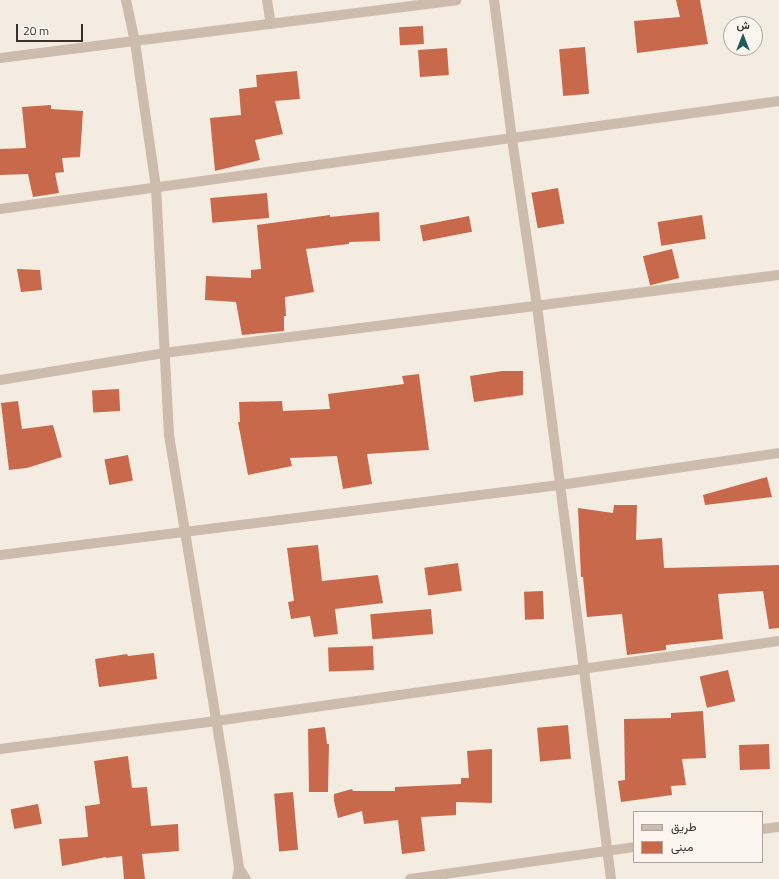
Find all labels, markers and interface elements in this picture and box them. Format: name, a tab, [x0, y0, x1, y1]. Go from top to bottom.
scale bar	[18, 16, 85, 42]
north arrow	[723, 16, 763, 56]
text: ش	[736, 17, 750, 33]
text: 20 m	[23, 21, 49, 40]
legend	[633, 811, 763, 863]
text: طريق	[671, 817, 696, 836]
text: مبنى	[671, 837, 693, 856]

